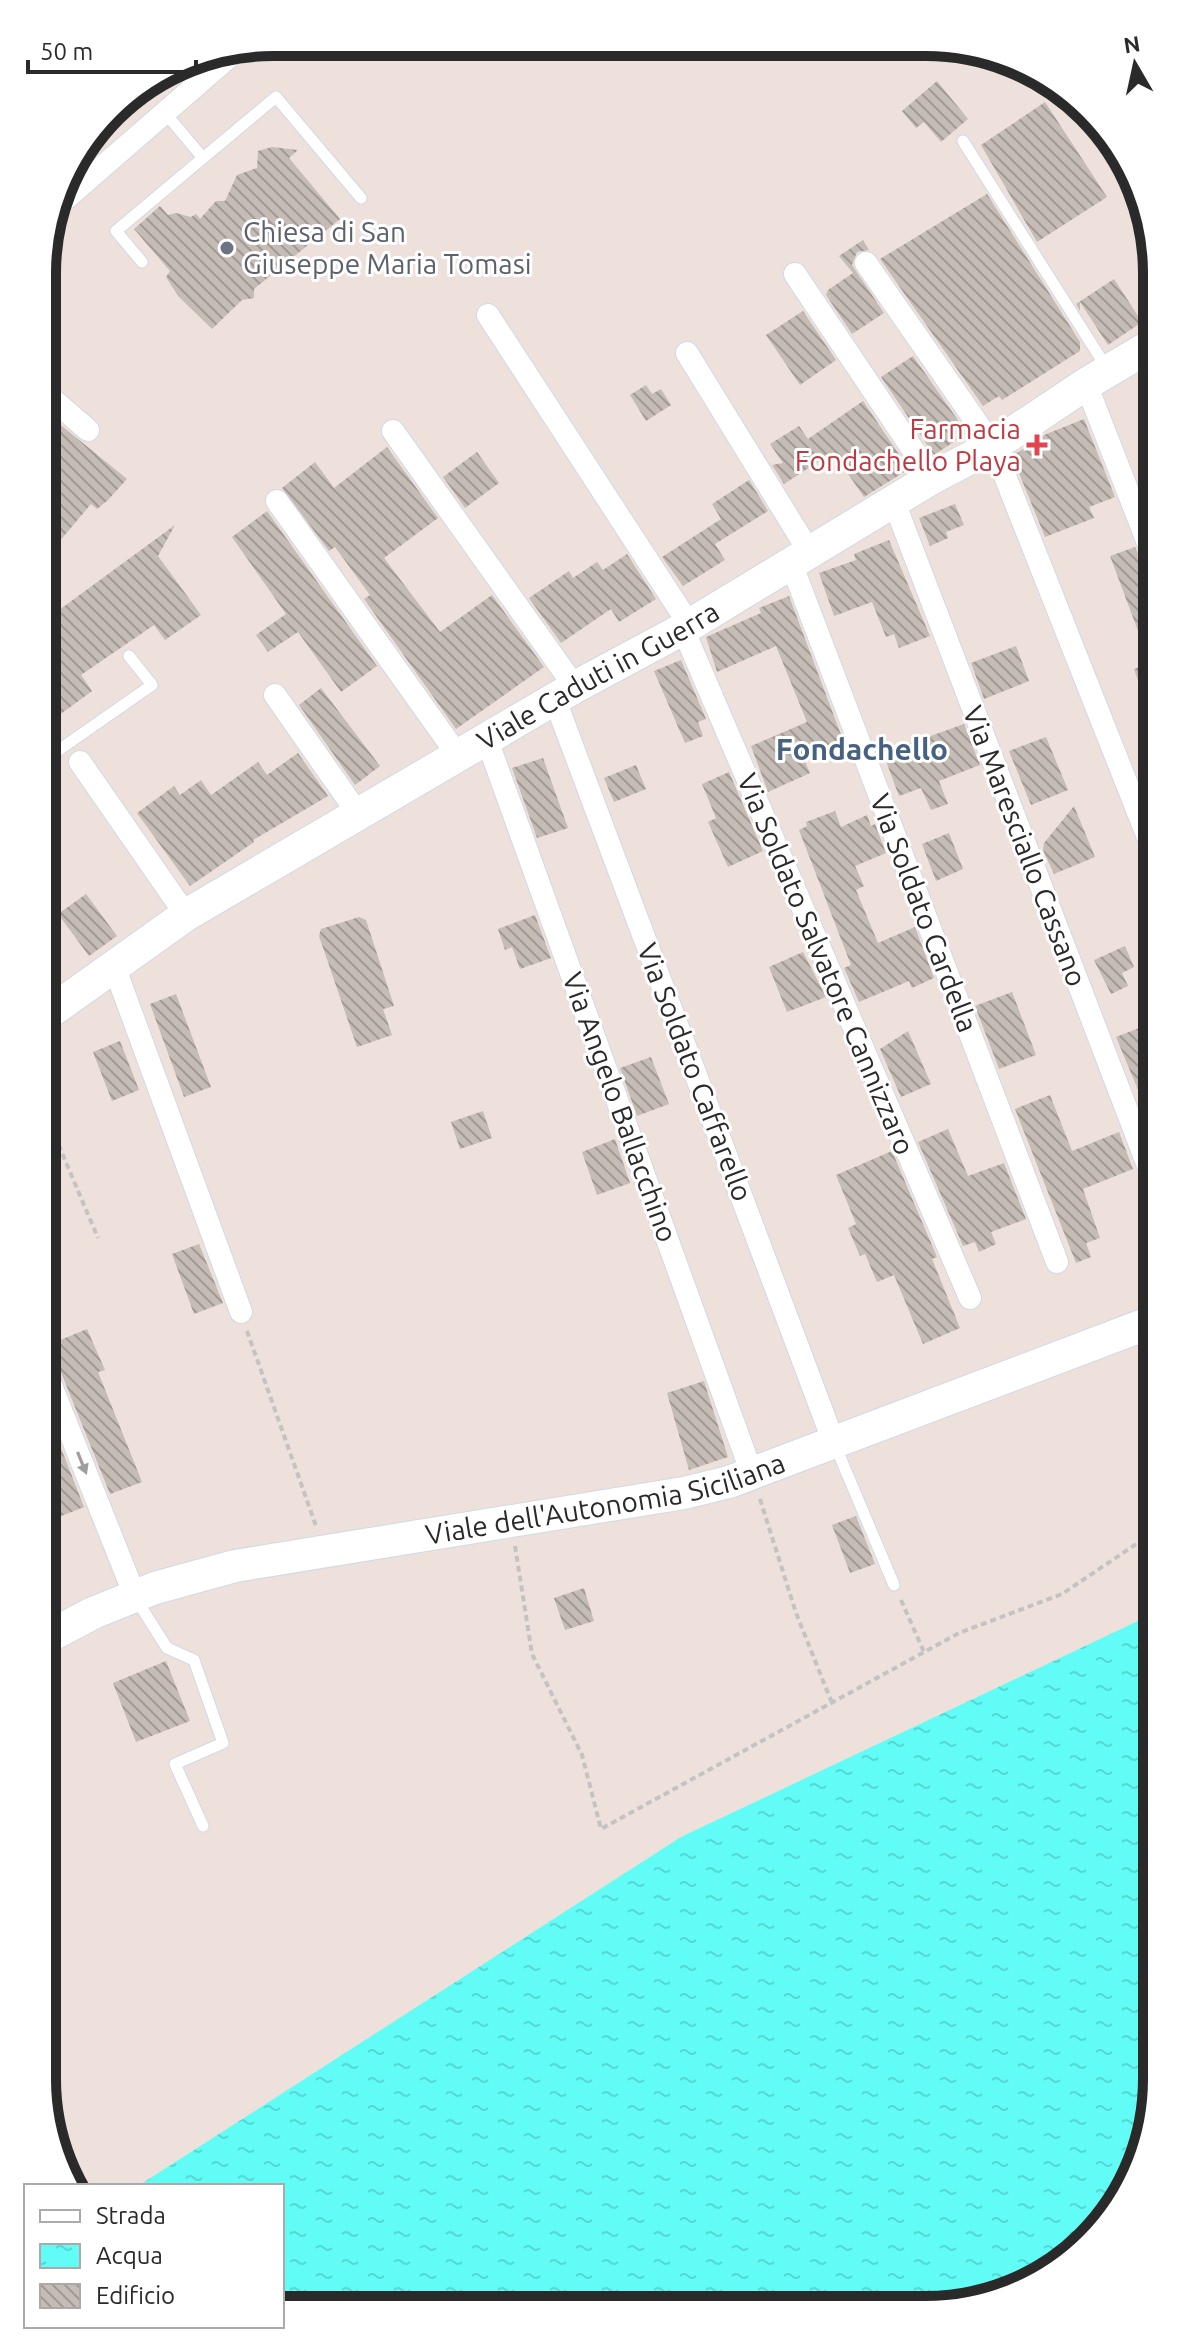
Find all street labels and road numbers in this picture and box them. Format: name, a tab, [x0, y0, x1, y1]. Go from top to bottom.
street label: Viale Caduti in Guerra	[471, 595, 724, 756]
street label: Via Maresciallo Cassano	[958, 701, 1093, 990]
street label: Via Soldato Salvatore Cannizzaro	[732, 769, 921, 1159]
street label: Via Soldato Cardella	[865, 789, 984, 1036]
street label: Via Soldato Caffarello	[632, 939, 759, 1205]
street label: Via Angelo Ballacchino	[557, 968, 684, 1246]
street label: Viale dell'Autonomia Siciliana	[423, 1446, 789, 1550]

